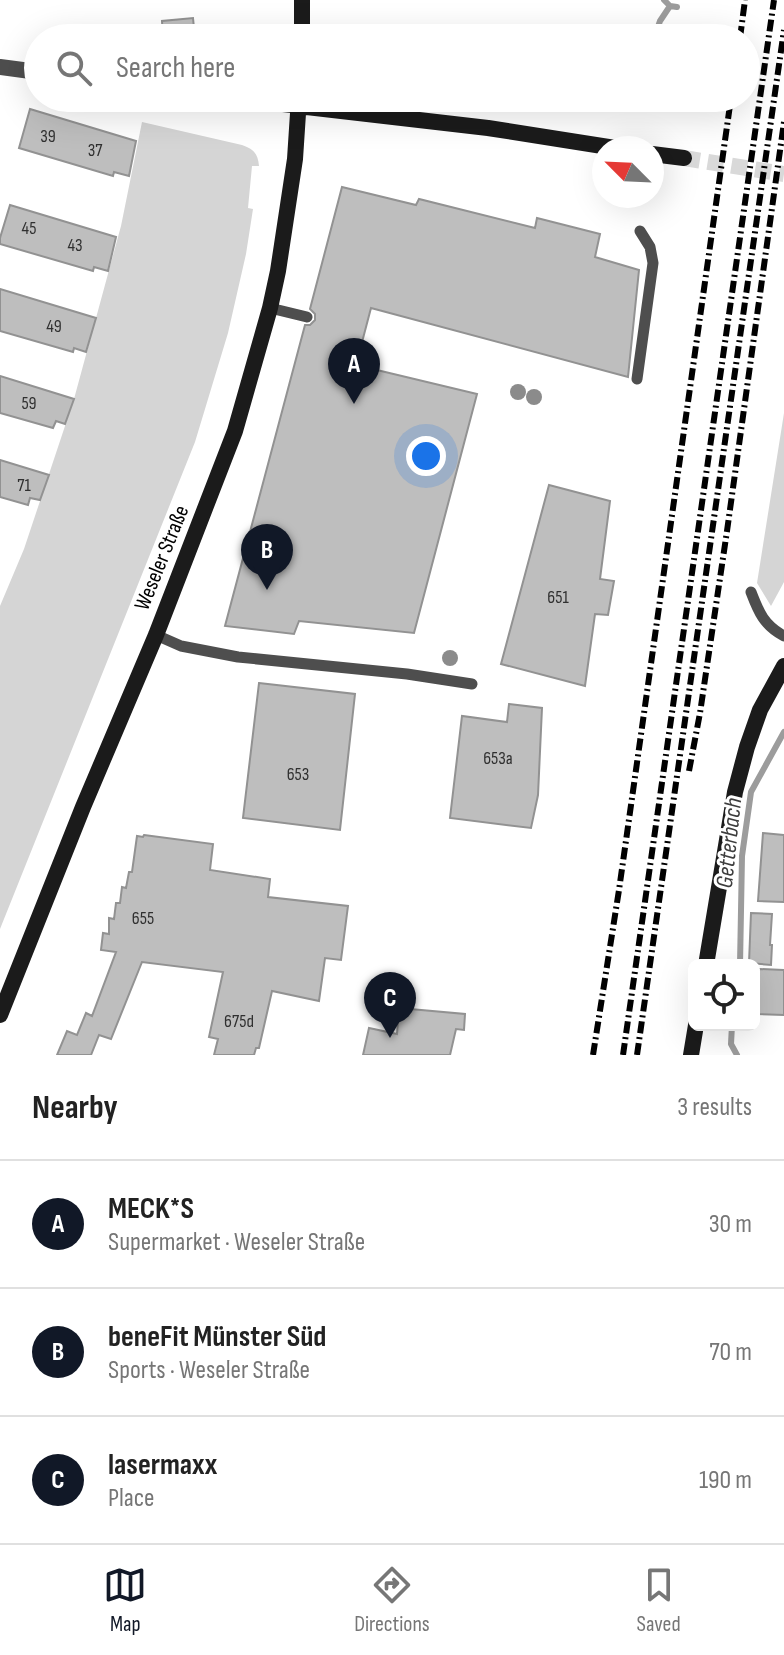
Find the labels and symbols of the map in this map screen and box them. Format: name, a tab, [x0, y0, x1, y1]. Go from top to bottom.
house number: 39	[40, 126, 56, 147]
north arrow	[592, 136, 664, 208]
house number: 37	[88, 140, 103, 161]
house number: 45	[22, 218, 36, 239]
house number: 43	[67, 235, 83, 256]
house number: 49	[46, 316, 62, 337]
pin: A	[328, 338, 380, 404]
house number: 59	[21, 393, 37, 414]
your location	[406, 436, 446, 476]
house number: 71	[17, 475, 31, 496]
street label: Weseler Straße	[129, 502, 195, 614]
pin: B	[241, 524, 293, 590]
house number: 651	[547, 587, 569, 608]
house number: 653a	[483, 748, 513, 769]
house number: 653	[287, 764, 309, 785]
water label: Getterbach	[710, 797, 748, 889]
house number: 655	[132, 908, 154, 929]
pin: C	[364, 972, 416, 1038]
house number: 675d	[224, 1011, 254, 1032]

